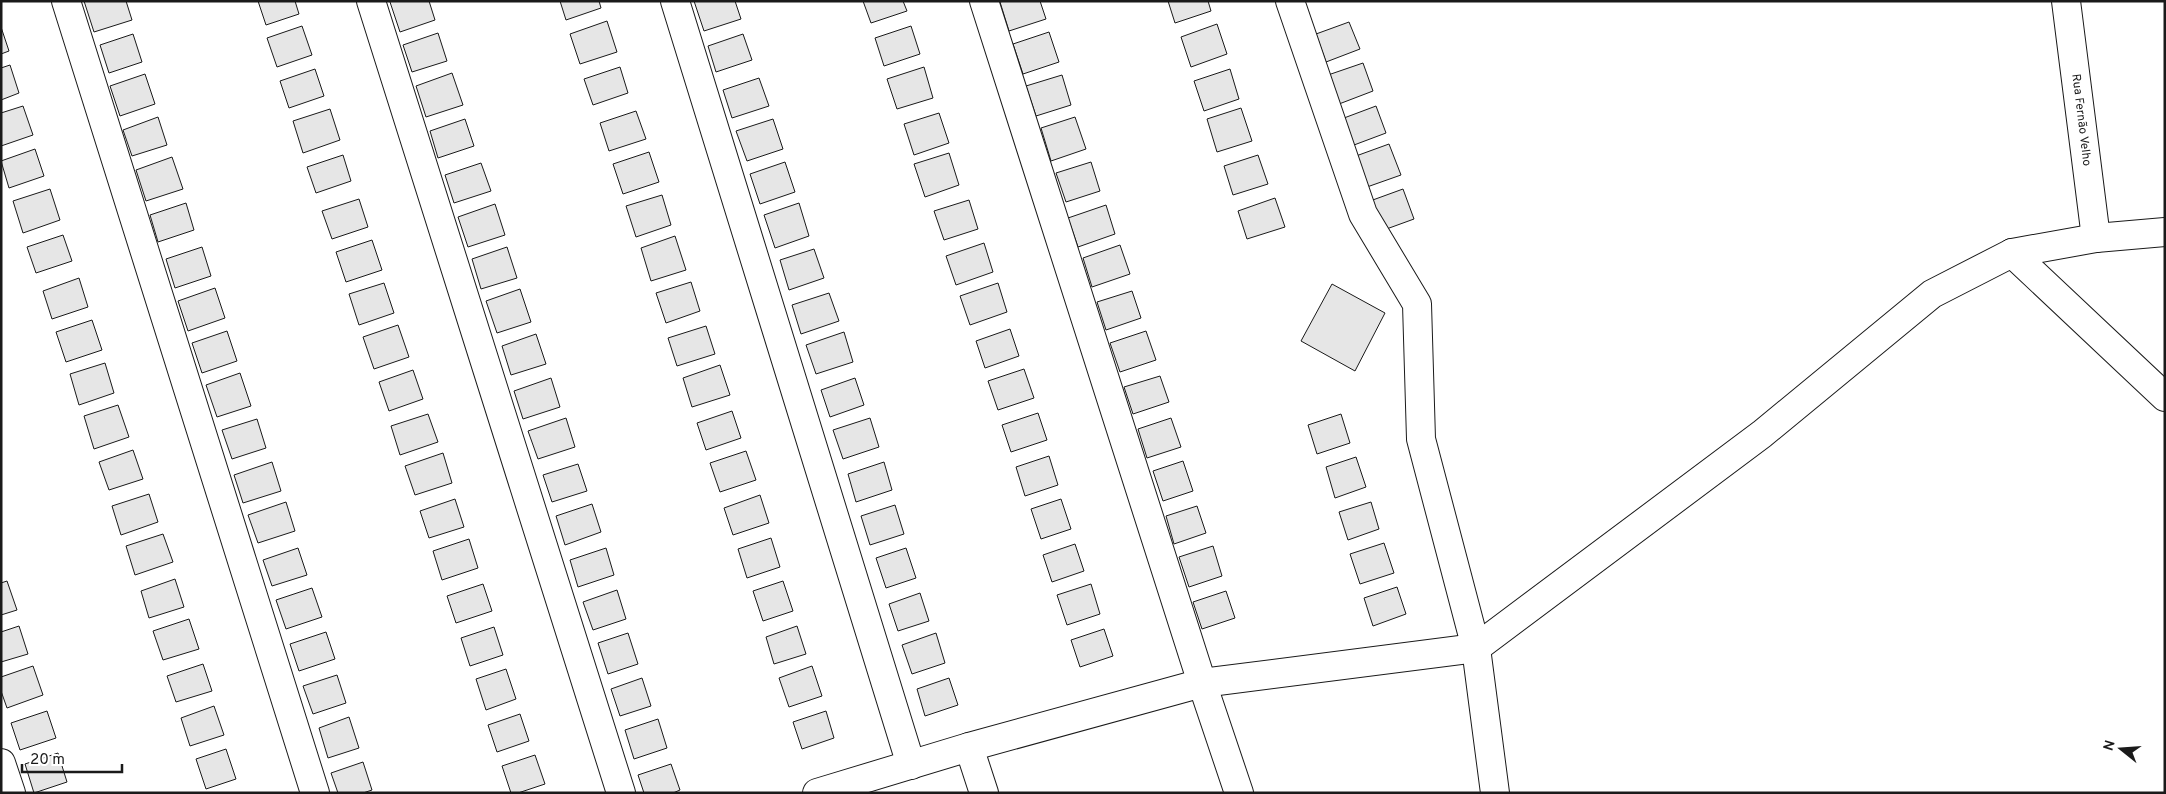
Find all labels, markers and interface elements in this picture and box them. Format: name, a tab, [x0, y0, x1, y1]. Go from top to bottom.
street label: Rua Fernão Velho	[2067, 73, 2095, 167]
north arrow	[2096, 724, 2146, 774]
text: N	[2100, 738, 2120, 753]
scale bar	[22, 742, 122, 774]
text: 20 m	[30, 751, 65, 770]

